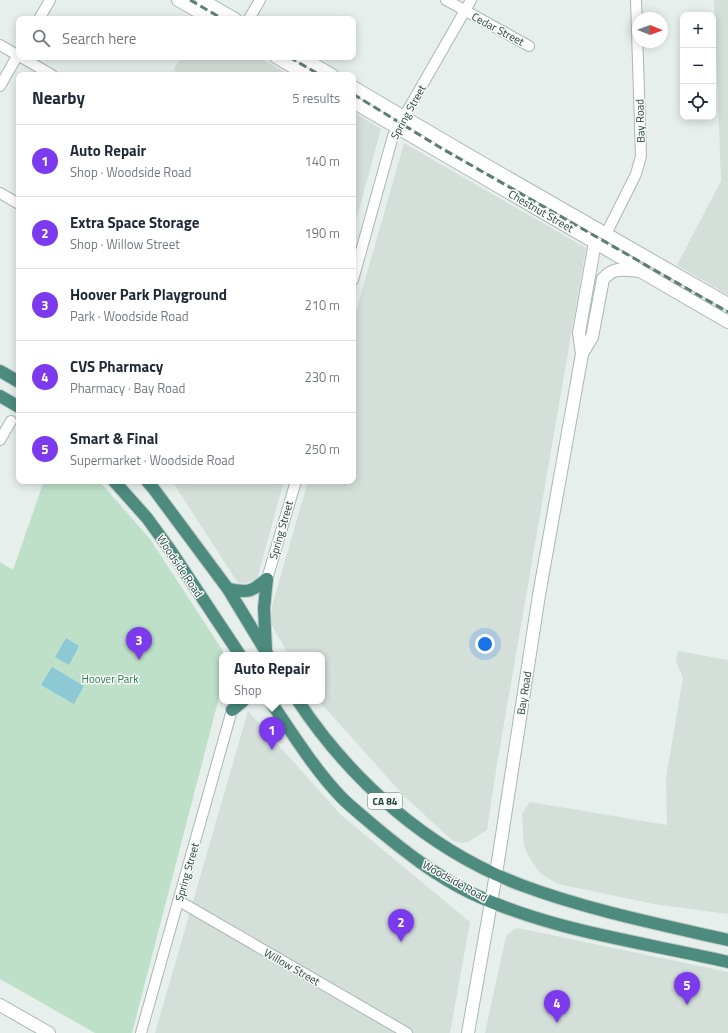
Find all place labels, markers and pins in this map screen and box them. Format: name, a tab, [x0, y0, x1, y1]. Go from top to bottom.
pin: 3	[126, 627, 152, 660]
pin: 1	[259, 717, 285, 750]
pin: 2	[388, 909, 414, 942]
pin: 5	[674, 972, 700, 1005]
pin: 4	[544, 990, 570, 1023]

